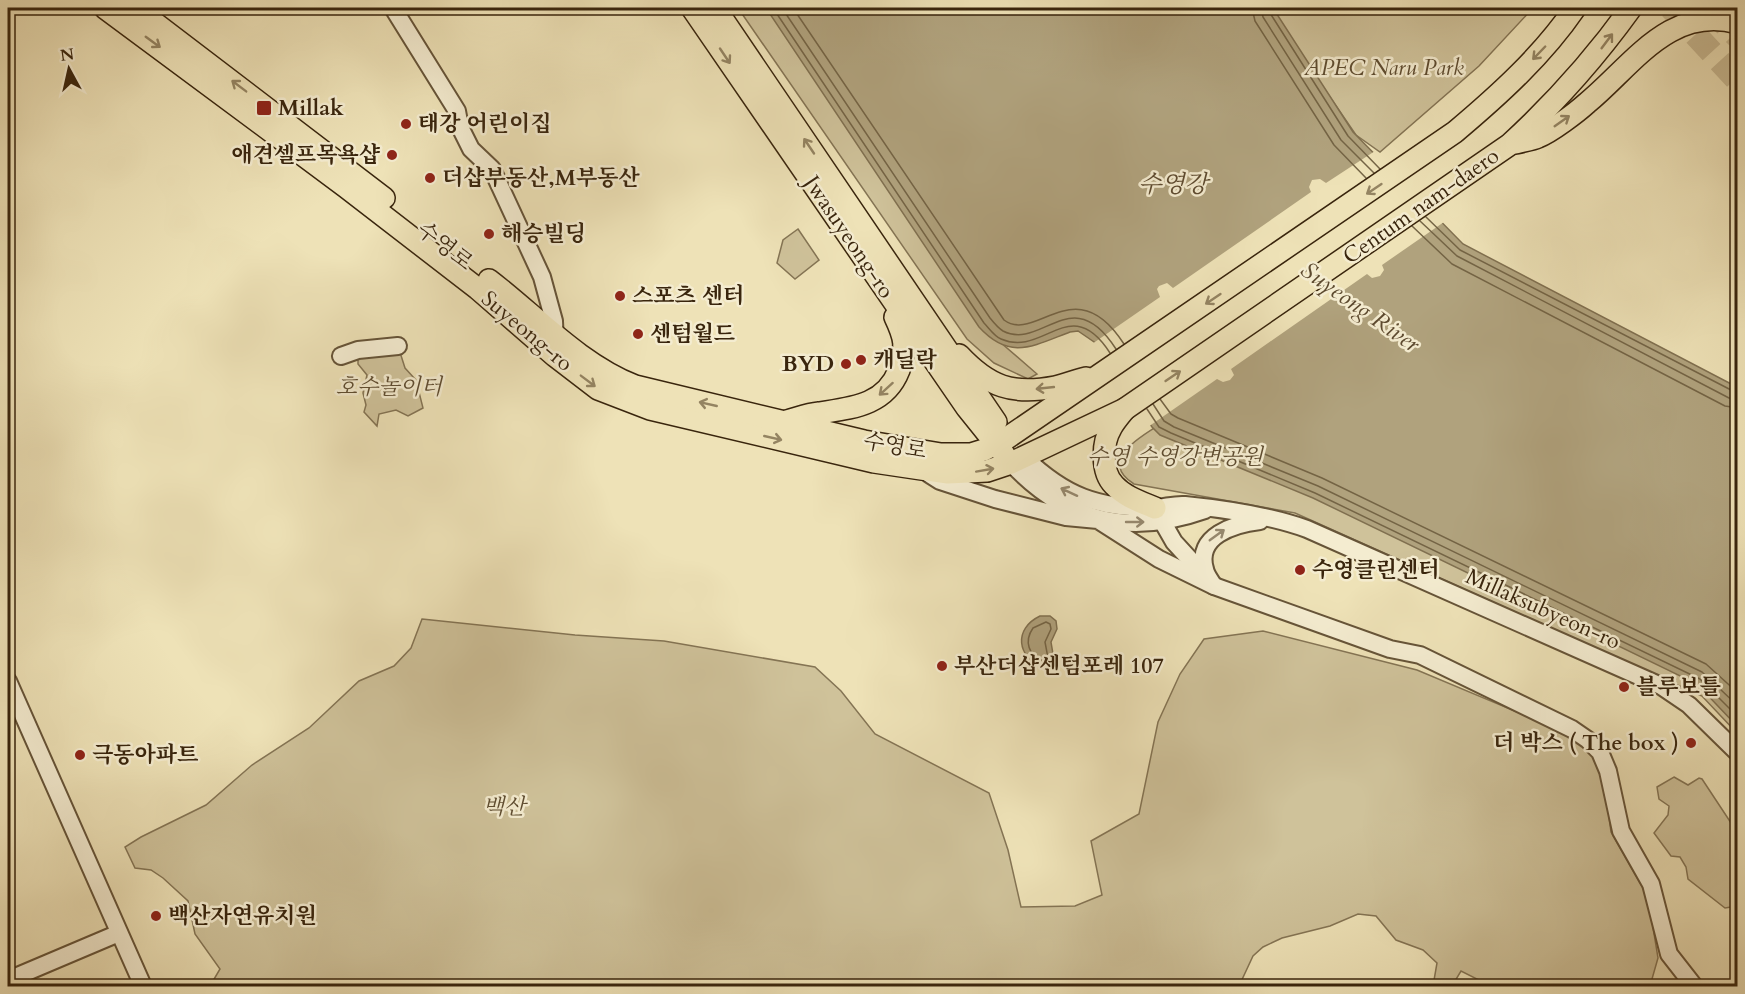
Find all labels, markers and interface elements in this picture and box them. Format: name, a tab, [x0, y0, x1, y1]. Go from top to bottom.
one-way arrow	[1600, 33, 1613, 49]
one-way arrow	[144, 36, 160, 48]
north arrow	[39, 39, 99, 99]
text: N	[59, 43, 76, 67]
one-way arrow	[1531, 45, 1546, 60]
one-way arrow	[719, 47, 731, 63]
park label: APEC Naru Park	[1303, 53, 1464, 83]
one-way arrow	[231, 80, 247, 93]
place label: Millak	[278, 93, 344, 123]
marker: Millak	[255, 99, 273, 117]
place label: 태강 어린이집	[418, 109, 551, 139]
one-way arrow	[1553, 115, 1570, 127]
marker: 태강 어린이집	[399, 117, 413, 131]
one-way arrow	[803, 139, 815, 155]
place label: 애견셀프목욕샵	[231, 140, 381, 170]
street label: Centum nam-daero	[1337, 141, 1505, 271]
marker: 애견셀프목욕샵	[385, 148, 399, 162]
place label: 더샵부동산,M부동산	[442, 163, 641, 193]
street label: Jwasuyeong-ro	[795, 167, 901, 304]
water label: 수영강	[1138, 168, 1212, 201]
marker: 더샵부동산,M부동산	[423, 171, 437, 185]
one-way arrow	[1366, 183, 1382, 195]
street label: 수영로	[411, 215, 479, 277]
place label: 해승빌딩	[501, 219, 586, 249]
marker: 해승빌딩	[482, 227, 496, 241]
water label: Suyeong River	[1294, 254, 1427, 361]
place label: 스포츠 센터	[632, 281, 744, 311]
street label: Suyeong-ro	[475, 284, 579, 378]
marker: 스포츠 센터	[613, 289, 627, 303]
one-way arrow	[1205, 293, 1221, 305]
place label: 센텀월드	[650, 319, 735, 349]
marker: 센텀월드	[631, 327, 645, 341]
place label: 캐딜락	[873, 345, 938, 375]
place label: BYD	[782, 349, 834, 379]
marker: 캐딜락	[854, 353, 868, 367]
marker: BYD	[839, 357, 853, 371]
one-way arrow	[1165, 370, 1181, 382]
park label: 호수놀이터	[336, 372, 444, 402]
one-way arrow	[580, 375, 596, 388]
one-way arrow	[879, 382, 894, 396]
one-way arrow	[1035, 383, 1055, 394]
one-way arrow	[699, 398, 718, 410]
street label: 수영로	[861, 426, 929, 466]
one-way arrow	[763, 433, 782, 445]
park label: 수영 수영강변공원	[1087, 442, 1265, 472]
one-way arrow	[975, 464, 995, 475]
one-way arrow	[1060, 485, 1078, 497]
one-way arrow	[1125, 516, 1145, 528]
one-way arrow	[1209, 529, 1225, 542]
place label: 수영클린센터	[1312, 555, 1440, 585]
street label: Millaksubyeon-ro	[1461, 561, 1625, 657]
marker: 수영클린센터	[1293, 563, 1307, 577]
place label: 부산더샵센텀포레 107	[954, 651, 1164, 681]
marker: 부산더샵센텀포레 107	[935, 659, 949, 673]
place label: 블루보틀	[1636, 672, 1721, 702]
marker: 블루보틀	[1617, 680, 1631, 694]
place label: 더 박스 ( The box )	[1493, 728, 1679, 758]
marker: 더 박스 ( The box )	[1684, 736, 1698, 750]
place label: 극동아파트	[92, 740, 199, 770]
marker: 극동아파트	[73, 748, 87, 762]
park label: 백산	[483, 792, 528, 822]
place label: 백산자연유치원	[168, 901, 317, 931]
marker: 백산자연유치원	[149, 909, 163, 923]

